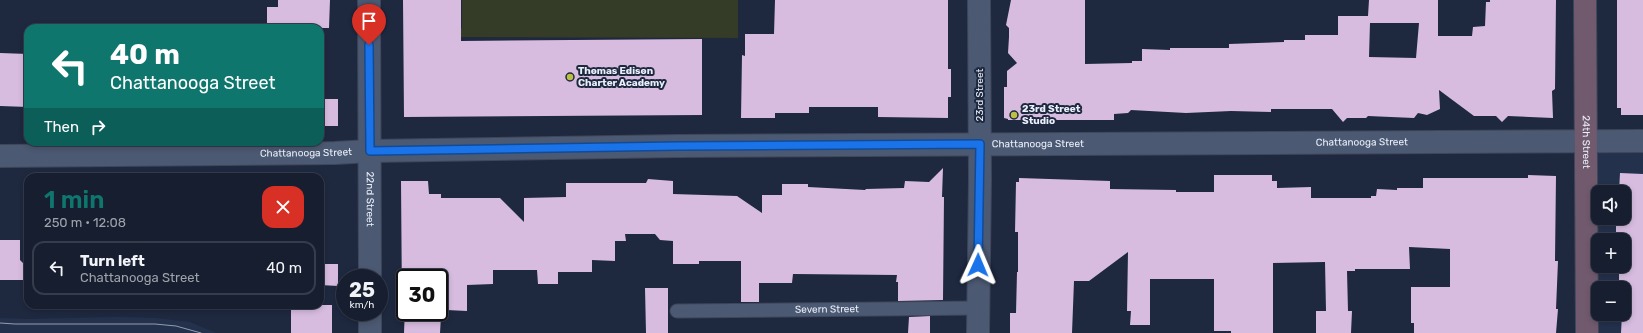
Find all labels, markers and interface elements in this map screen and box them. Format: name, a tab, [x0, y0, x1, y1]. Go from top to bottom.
pin	[352, 4, 386, 45]
icon: arrive	[358, 10, 380, 32]
text: 40 m	[110, 38, 180, 71]
icon: left	[44, 40, 96, 92]
place label: Thomas Edison Charter Academy	[578, 65, 665, 89]
street label: 23rd Street	[974, 68, 986, 121]
text: Chattanooga Street	[110, 72, 276, 94]
marker: Thomas Edison Charter Academy	[565, 72, 575, 82]
place label: 23rd Street Studio	[1022, 103, 1081, 127]
marker: 23rd Street Studio	[1009, 110, 1019, 120]
street label: 24th Street	[1580, 115, 1592, 169]
icon: right	[87, 116, 109, 138]
text: Then	[44, 118, 79, 136]
street label: Chattanooga Street	[1316, 136, 1408, 149]
street label: Chattanooga Street	[992, 138, 1084, 150]
street label: Chattanooga Street	[260, 146, 352, 160]
street label: 22nd Street	[364, 171, 376, 227]
map controls	[1591, 185, 1631, 321]
button: sound	[1591, 185, 1631, 225]
text: 1 min	[44, 186, 104, 214]
button: close	[262, 186, 304, 228]
text: 250 m · 12:08	[44, 215, 126, 230]
button: +	[1591, 233, 1631, 273]
position arrow	[957, 244, 999, 286]
text: Turn left	[80, 252, 145, 270]
icon: left	[46, 257, 68, 279]
text: 40 m	[266, 259, 302, 277]
speed limit sign: 30	[396, 269, 448, 321]
text: Chattanooga Street	[80, 270, 200, 285]
text: 25	[349, 278, 375, 302]
button: −	[1591, 281, 1631, 321]
text: km/h	[350, 299, 374, 311]
street label: Severn Street	[795, 303, 859, 316]

